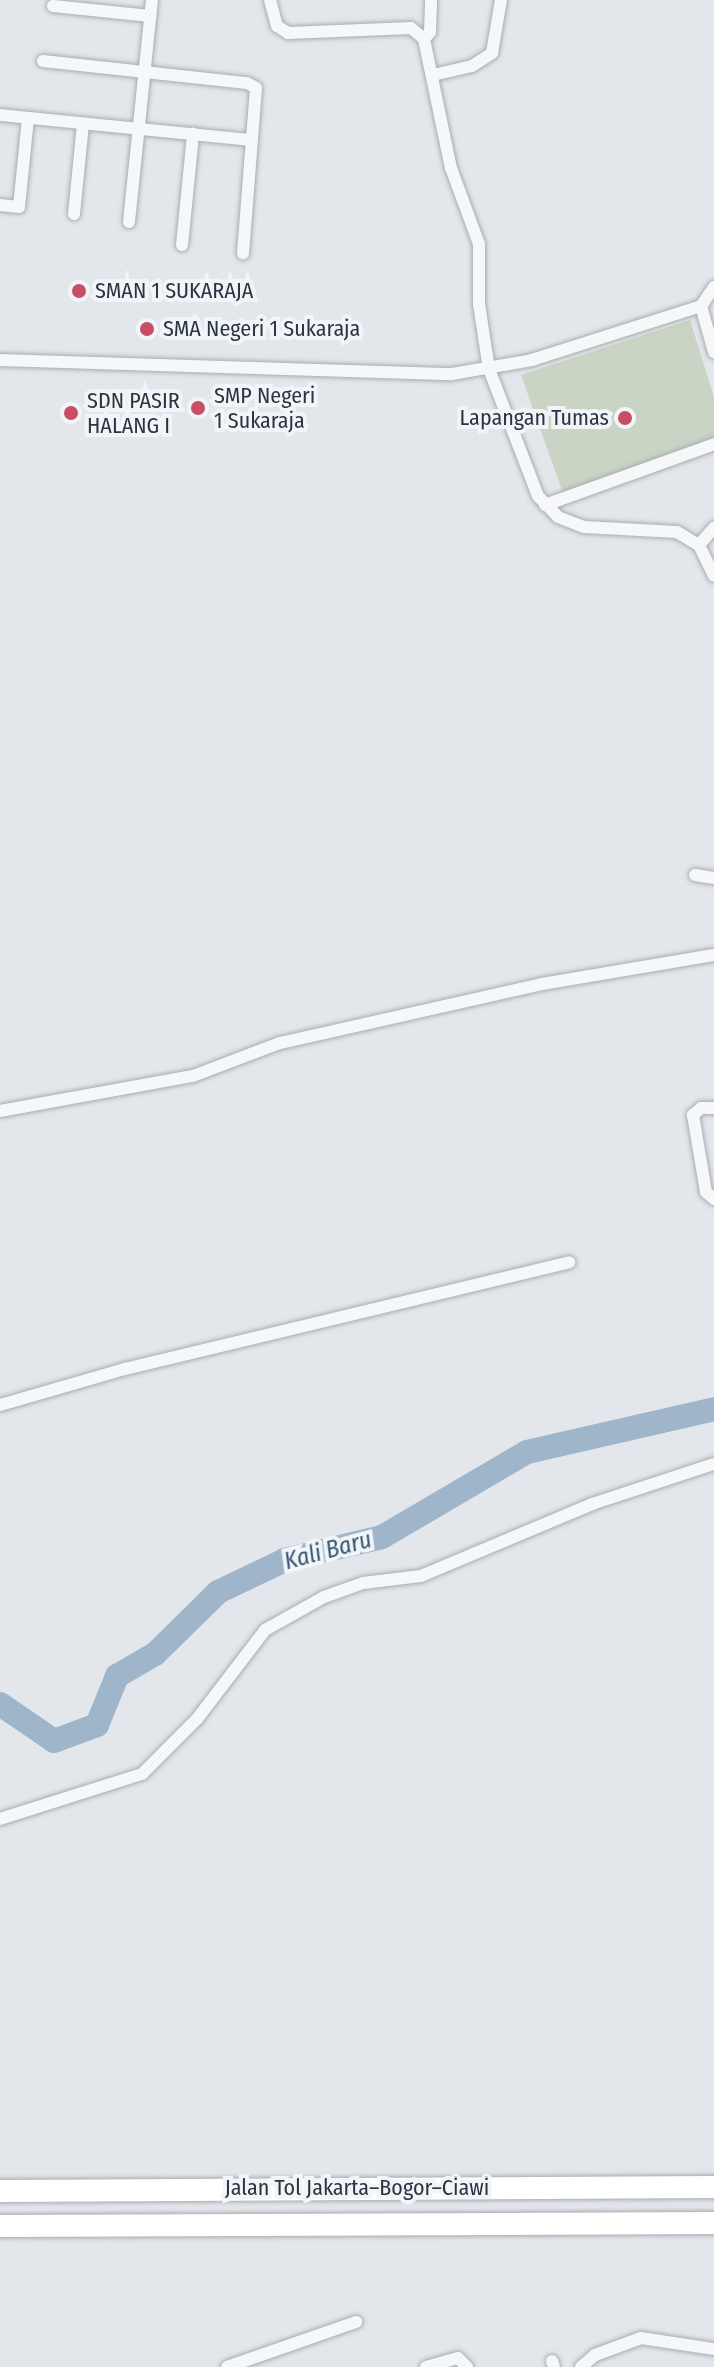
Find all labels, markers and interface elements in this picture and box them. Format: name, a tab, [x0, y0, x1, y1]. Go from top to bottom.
place label: SMAN 1 SUKARAJA	[95, 278, 253, 304]
marker: SMAN 1 SUKARAJA	[70, 282, 88, 300]
place label: SMA Negeri 1 Sukaraja	[163, 316, 360, 342]
marker: SMA Negeri 1 Sukaraja	[138, 320, 156, 338]
place label: SMP Negeri 1 Sukaraja	[214, 382, 315, 434]
place label: SDN PASIR HALANG I	[87, 387, 180, 438]
marker: SMP Negeri 1 Sukaraja	[189, 399, 207, 417]
marker: SDN PASIR HALANG I	[62, 404, 80, 422]
place label: Lapangan Tumas	[460, 405, 609, 431]
marker: Lapangan Tumas	[616, 409, 634, 427]
water label: Kali Baru	[281, 1526, 375, 1576]
street label: Jalan Tol Jakarta–Bogor–Ciawi	[225, 2175, 489, 2201]

